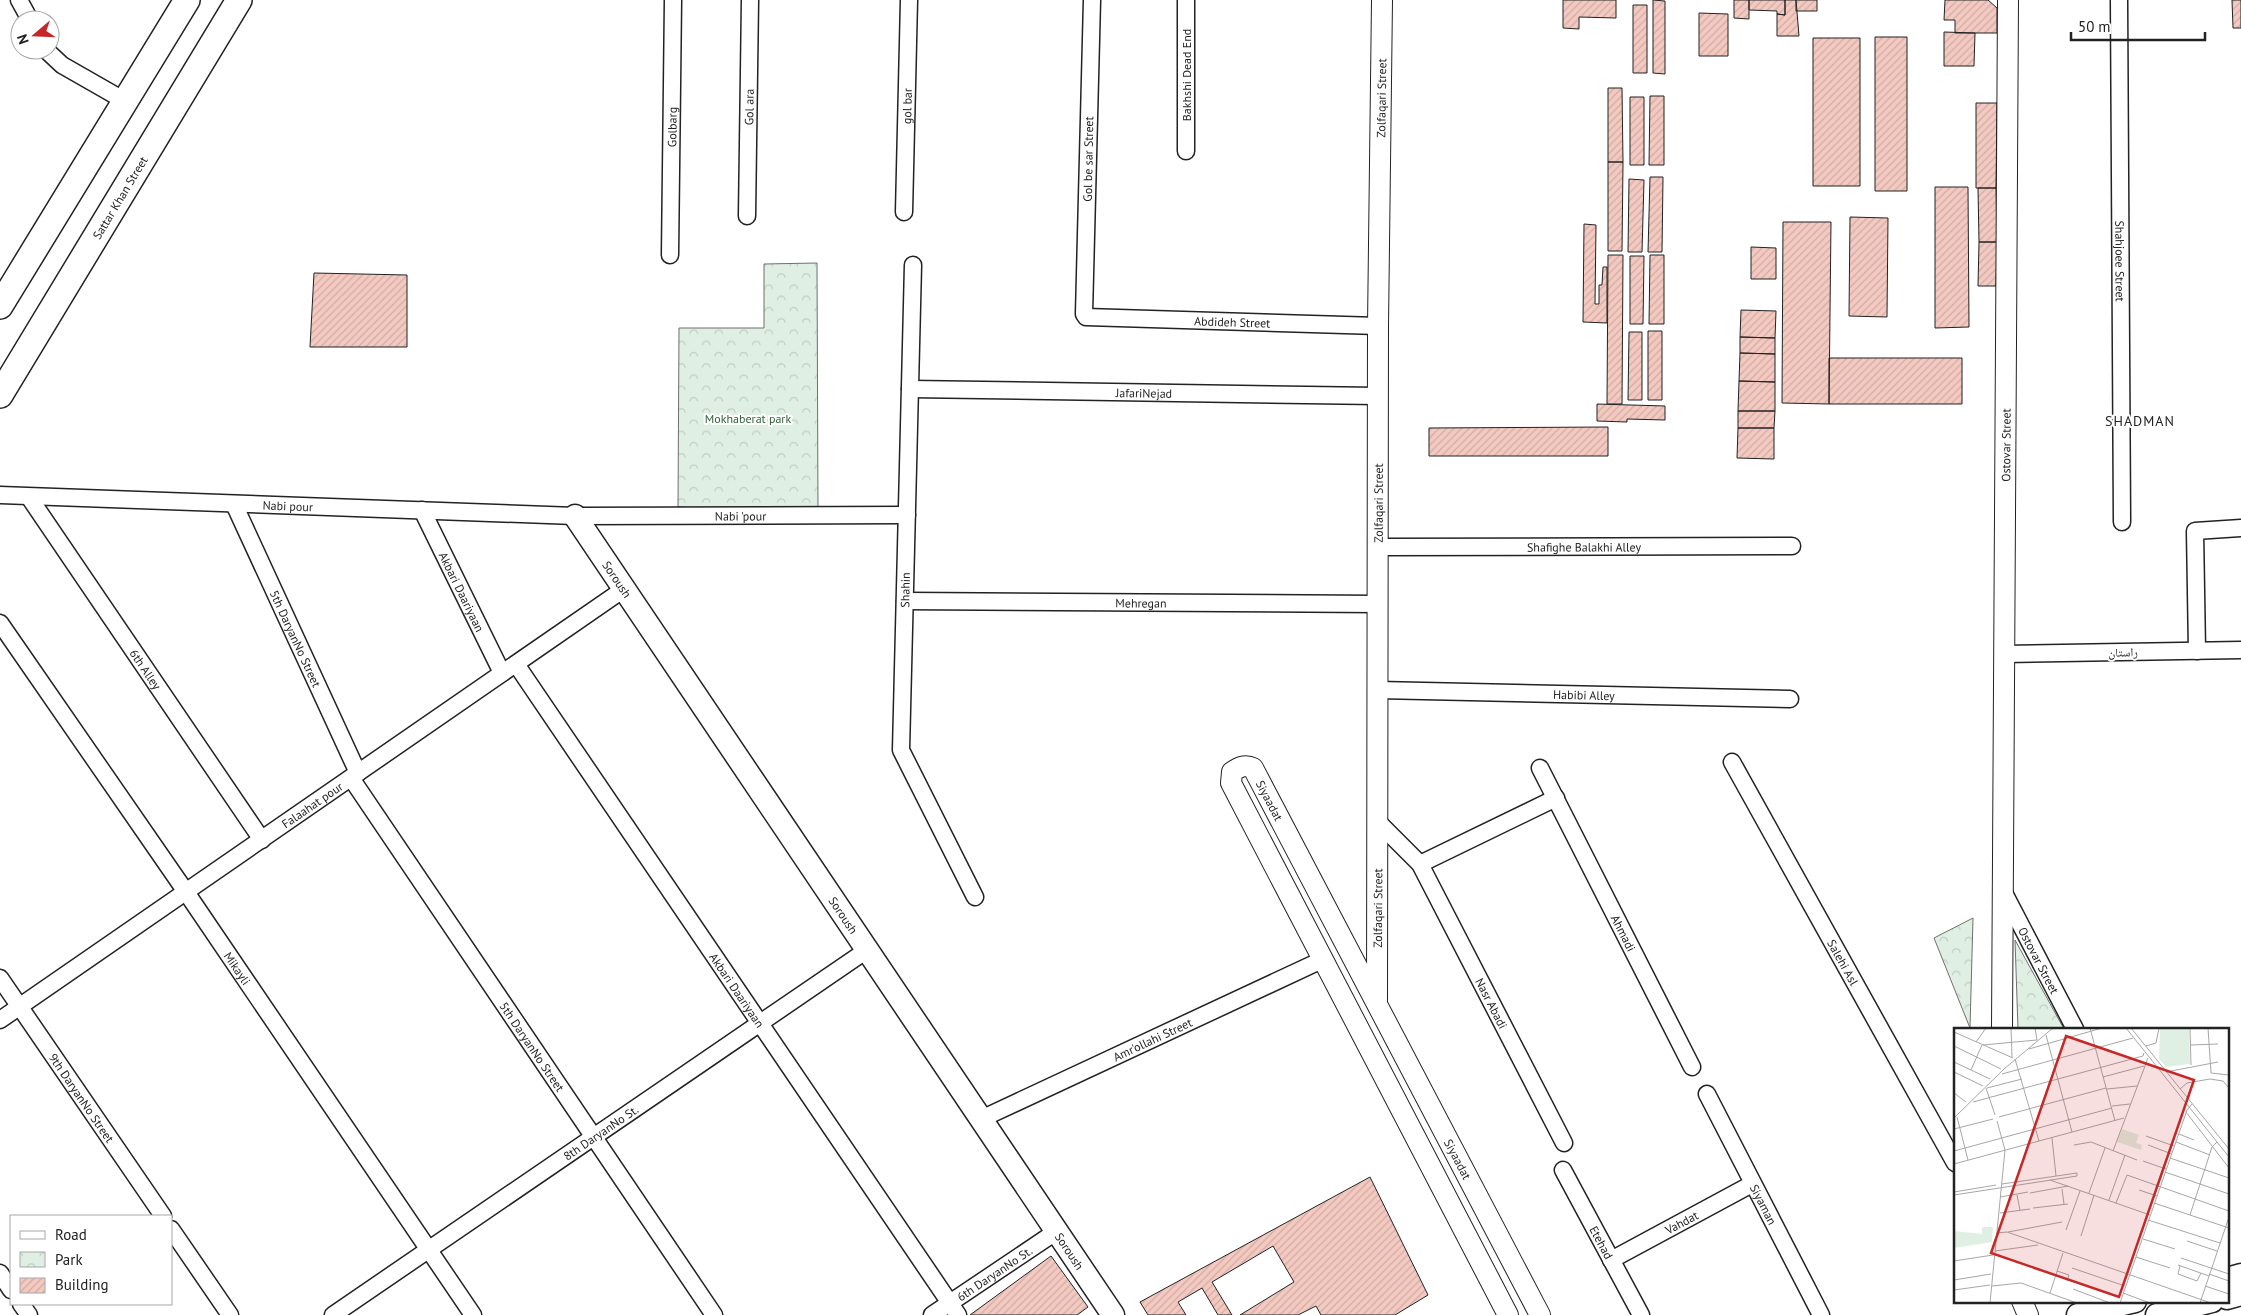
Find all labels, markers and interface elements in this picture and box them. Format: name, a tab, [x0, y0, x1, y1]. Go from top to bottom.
north arrow	[10, 10, 60, 60]
scale bar	[2071, 10, 2205, 42]
text: 50 m	[2078, 17, 2111, 36]
street label: Bakhshi Dead End	[1179, 29, 1194, 121]
text: N	[13, 32, 33, 47]
street label: Zolfaqari Street	[1373, 58, 1389, 138]
street label: gol bar	[899, 88, 914, 124]
street label: Gol ara	[741, 89, 756, 125]
street label: Golbarg	[664, 107, 679, 147]
street label: Gol be sar Street	[1080, 116, 1096, 202]
street label: Sattar Khan Street	[89, 153, 150, 242]
street label: Shahjoee Street	[2113, 220, 2128, 302]
street label: Abdideh Street	[1194, 313, 1271, 330]
street label: JafariNejad	[1115, 385, 1172, 400]
street label: Ostovar Street	[1998, 408, 2013, 482]
park label: Mokhaberat park	[705, 411, 791, 426]
district label: SHADMAN	[2105, 412, 2175, 430]
street label: Zolfaqari Street	[1370, 463, 1385, 543]
street label: Nabi pour	[262, 497, 313, 514]
street label: Nabi 'pour	[715, 508, 766, 523]
street label: Shafighe Balakhi Alley	[1527, 539, 1641, 554]
street label: Akbari Daariyaan	[436, 549, 488, 634]
street label: Soroush	[600, 558, 635, 600]
street label: Shahin	[897, 572, 913, 608]
street label: 5th DaryanNo Street	[267, 588, 325, 689]
street label: Mehregan	[1115, 595, 1167, 610]
street label: راستان	[2108, 644, 2138, 660]
street label: 6th Alley	[127, 646, 165, 692]
street label: Habibi Alley	[1553, 686, 1615, 703]
street label: Falaahat pour	[278, 778, 345, 831]
street label: Siyaadat	[1253, 778, 1287, 823]
street label: Zolfaqari Street	[1370, 868, 1385, 948]
street label: Soroush	[826, 894, 861, 936]
street label: Ahmadi	[1608, 912, 1639, 954]
street label: Ostovar Street	[2015, 924, 2063, 996]
street label: Salehi Asl	[1825, 937, 1862, 988]
street label: Mikayli	[221, 949, 254, 988]
street label: Akbari Daariyaan	[707, 950, 768, 1030]
street label: Nasr Abadi	[1473, 975, 1511, 1031]
street label: 5th DaryanNo Street	[497, 999, 568, 1094]
street label: Amr'ollahi Street	[1110, 1014, 1194, 1064]
inset map	[1954, 1028, 2228, 1302]
street label: 9th DaryanNo Street	[46, 1050, 118, 1145]
street label: 8th DaryanNo St.	[560, 1101, 641, 1163]
street label: Siyaadat	[1441, 1136, 1475, 1182]
street label: Siyaman	[1747, 1181, 1780, 1227]
street label: Vahdat	[1661, 1207, 1700, 1237]
legend	[10, 1215, 172, 1305]
street label: Etehad	[1587, 1223, 1617, 1261]
text: Road	[55, 1225, 87, 1244]
street label: Soroush	[1052, 1230, 1088, 1272]
street label: 6th DaryanNo St.	[954, 1243, 1035, 1304]
text: Park	[55, 1250, 83, 1269]
text: Building	[55, 1275, 109, 1294]

